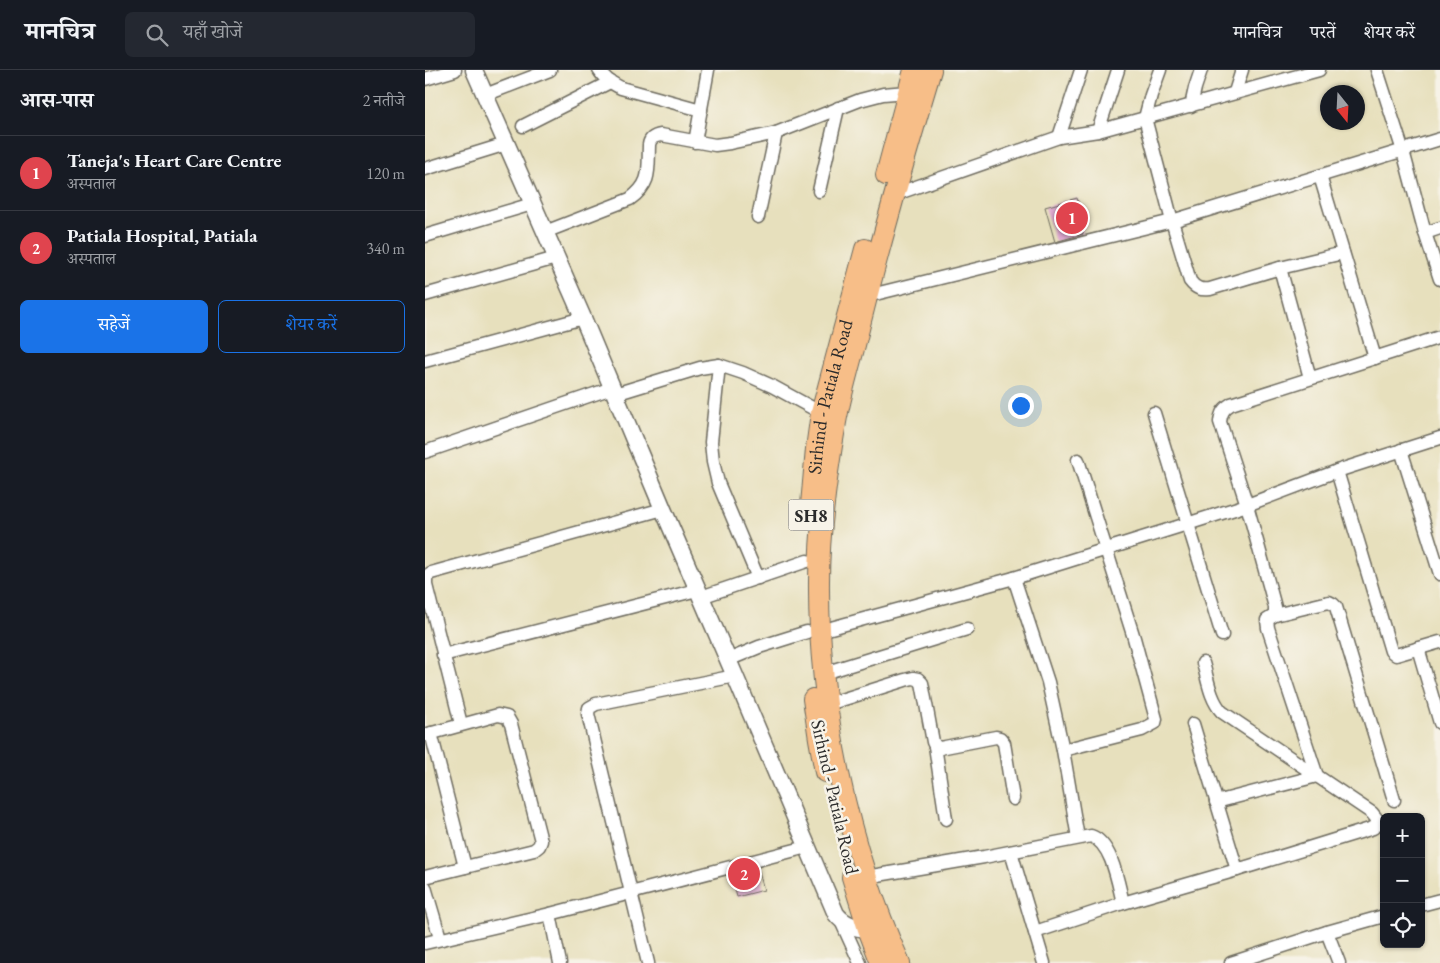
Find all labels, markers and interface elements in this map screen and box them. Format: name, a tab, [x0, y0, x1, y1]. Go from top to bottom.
search box	[125, 12, 475, 57]
text: मानचित्र	[25, 15, 95, 46]
text: यहाँ खोजें	[183, 19, 242, 44]
text: मानचित्र	[1233, 20, 1282, 43]
text: परतें	[1310, 20, 1336, 43]
text: शेयर करें	[1364, 20, 1415, 43]
icon: search	[143, 21, 171, 49]
north arrow	[1320, 85, 1365, 130]
text: आस-पास	[20, 86, 93, 113]
text: 2 नतीजे	[363, 90, 405, 111]
text: Taneja's Heart Care Centre	[67, 148, 282, 173]
text: 1	[32, 163, 40, 184]
text: 120 m	[366, 163, 405, 184]
text: अस्पताल	[67, 173, 116, 194]
pin: 1	[1056, 199, 1088, 237]
text: Patiala Hospital, Patiala	[67, 223, 258, 248]
text: 2	[32, 238, 40, 259]
text: 340 m	[366, 238, 405, 259]
text: अस्पताल	[67, 248, 116, 269]
button: सहेजें	[20, 300, 208, 353]
button: शेयर करें	[218, 300, 405, 353]
street label: Sirhind - Patiala Road	[801, 316, 858, 475]
your location	[1008, 393, 1034, 419]
road number: SH8	[789, 500, 833, 530]
street label: Sirhind - Patiala Road	[805, 717, 865, 877]
map controls	[1380, 813, 1425, 948]
button: +	[1380, 813, 1425, 858]
pin: 2	[728, 855, 760, 893]
button: −	[1380, 858, 1425, 903]
button: locate	[1380, 903, 1425, 948]

